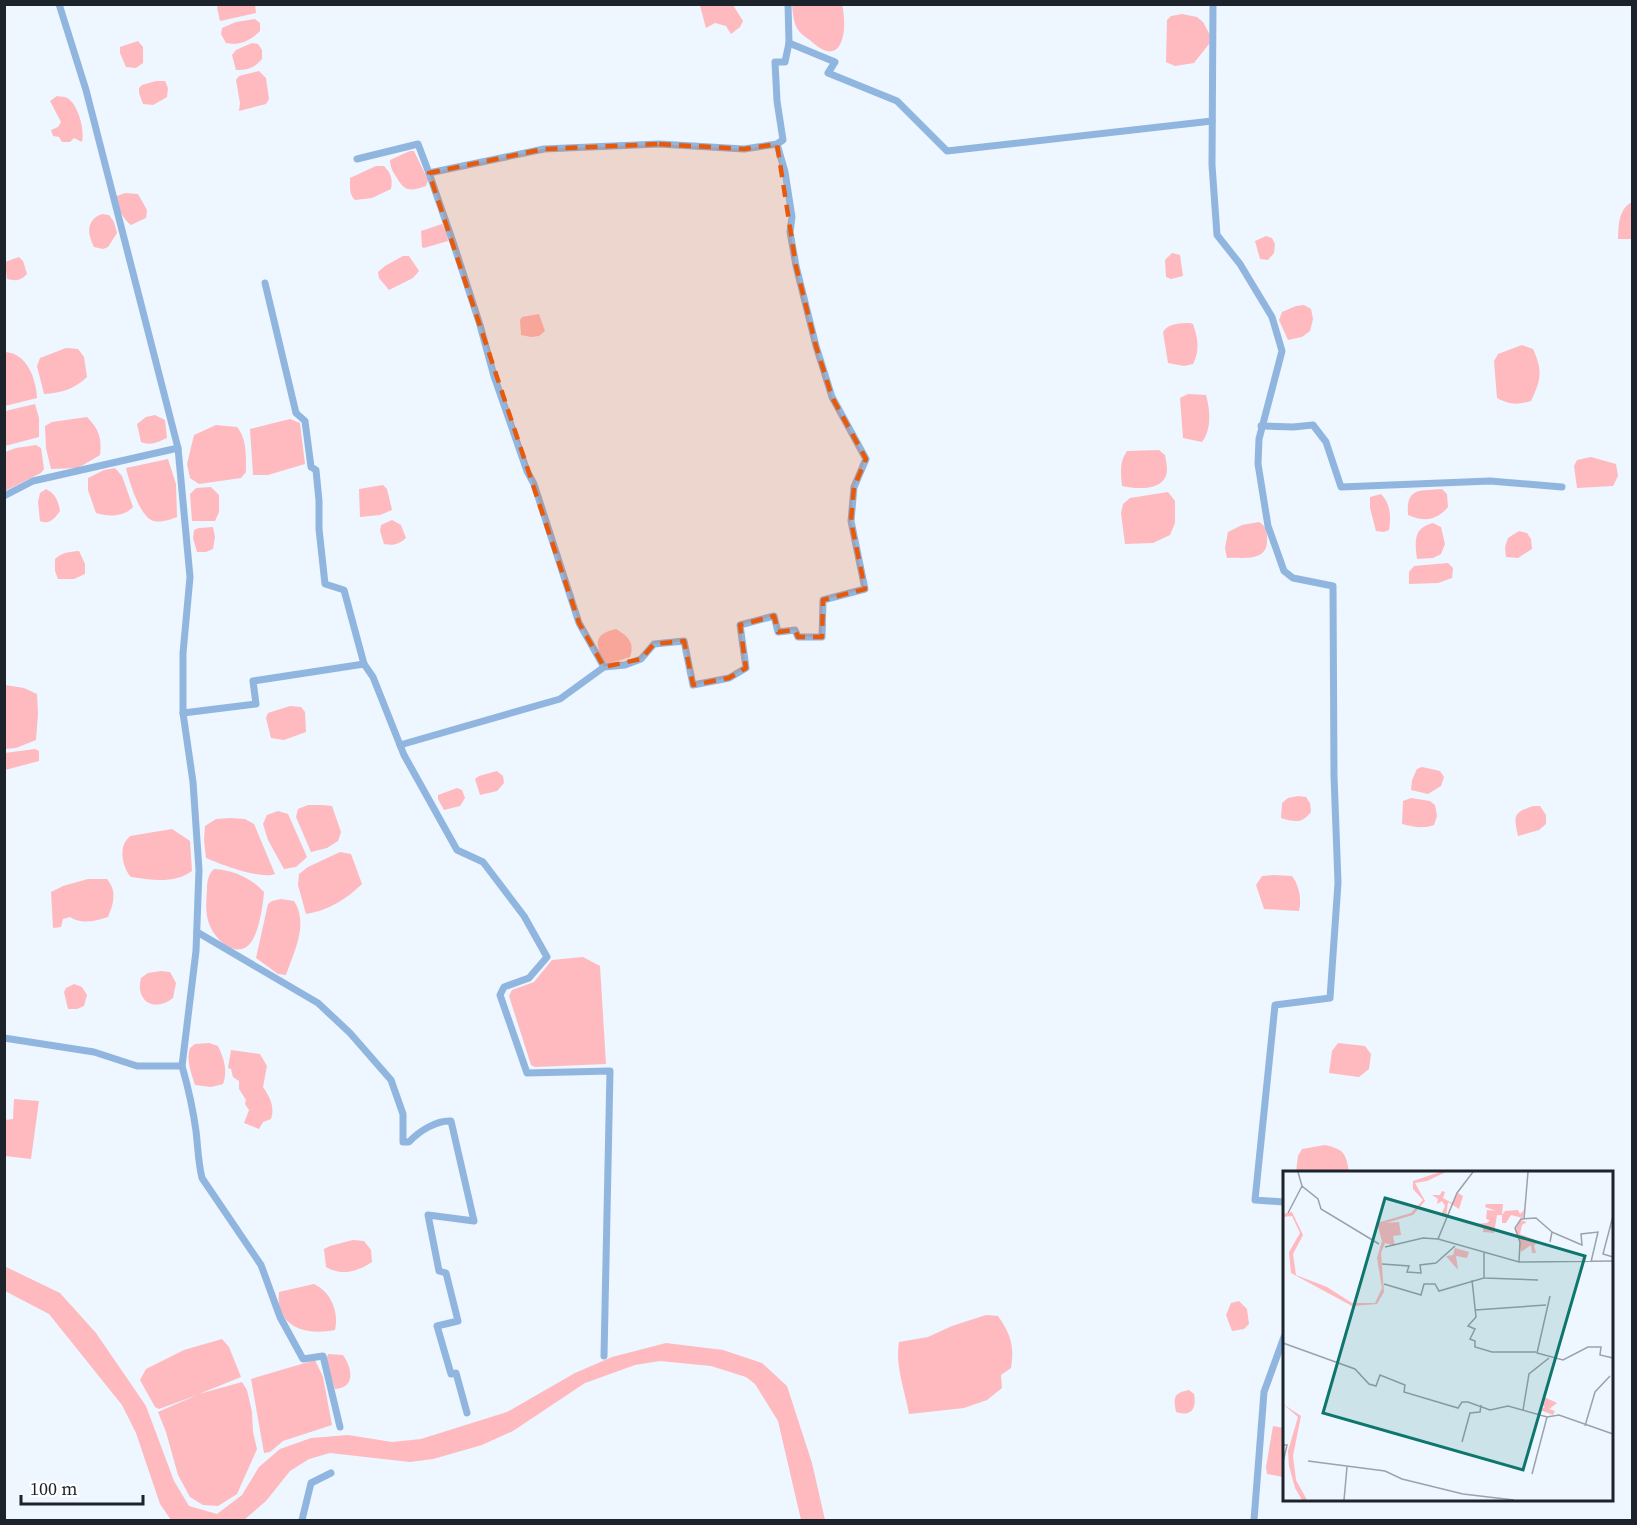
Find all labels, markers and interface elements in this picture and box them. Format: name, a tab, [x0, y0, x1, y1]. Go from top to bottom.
inset map	[1283, 1171, 1613, 1501]
scale bar	[21, 1468, 142, 1506]
text: 100 m	[30, 1476, 77, 1501]

